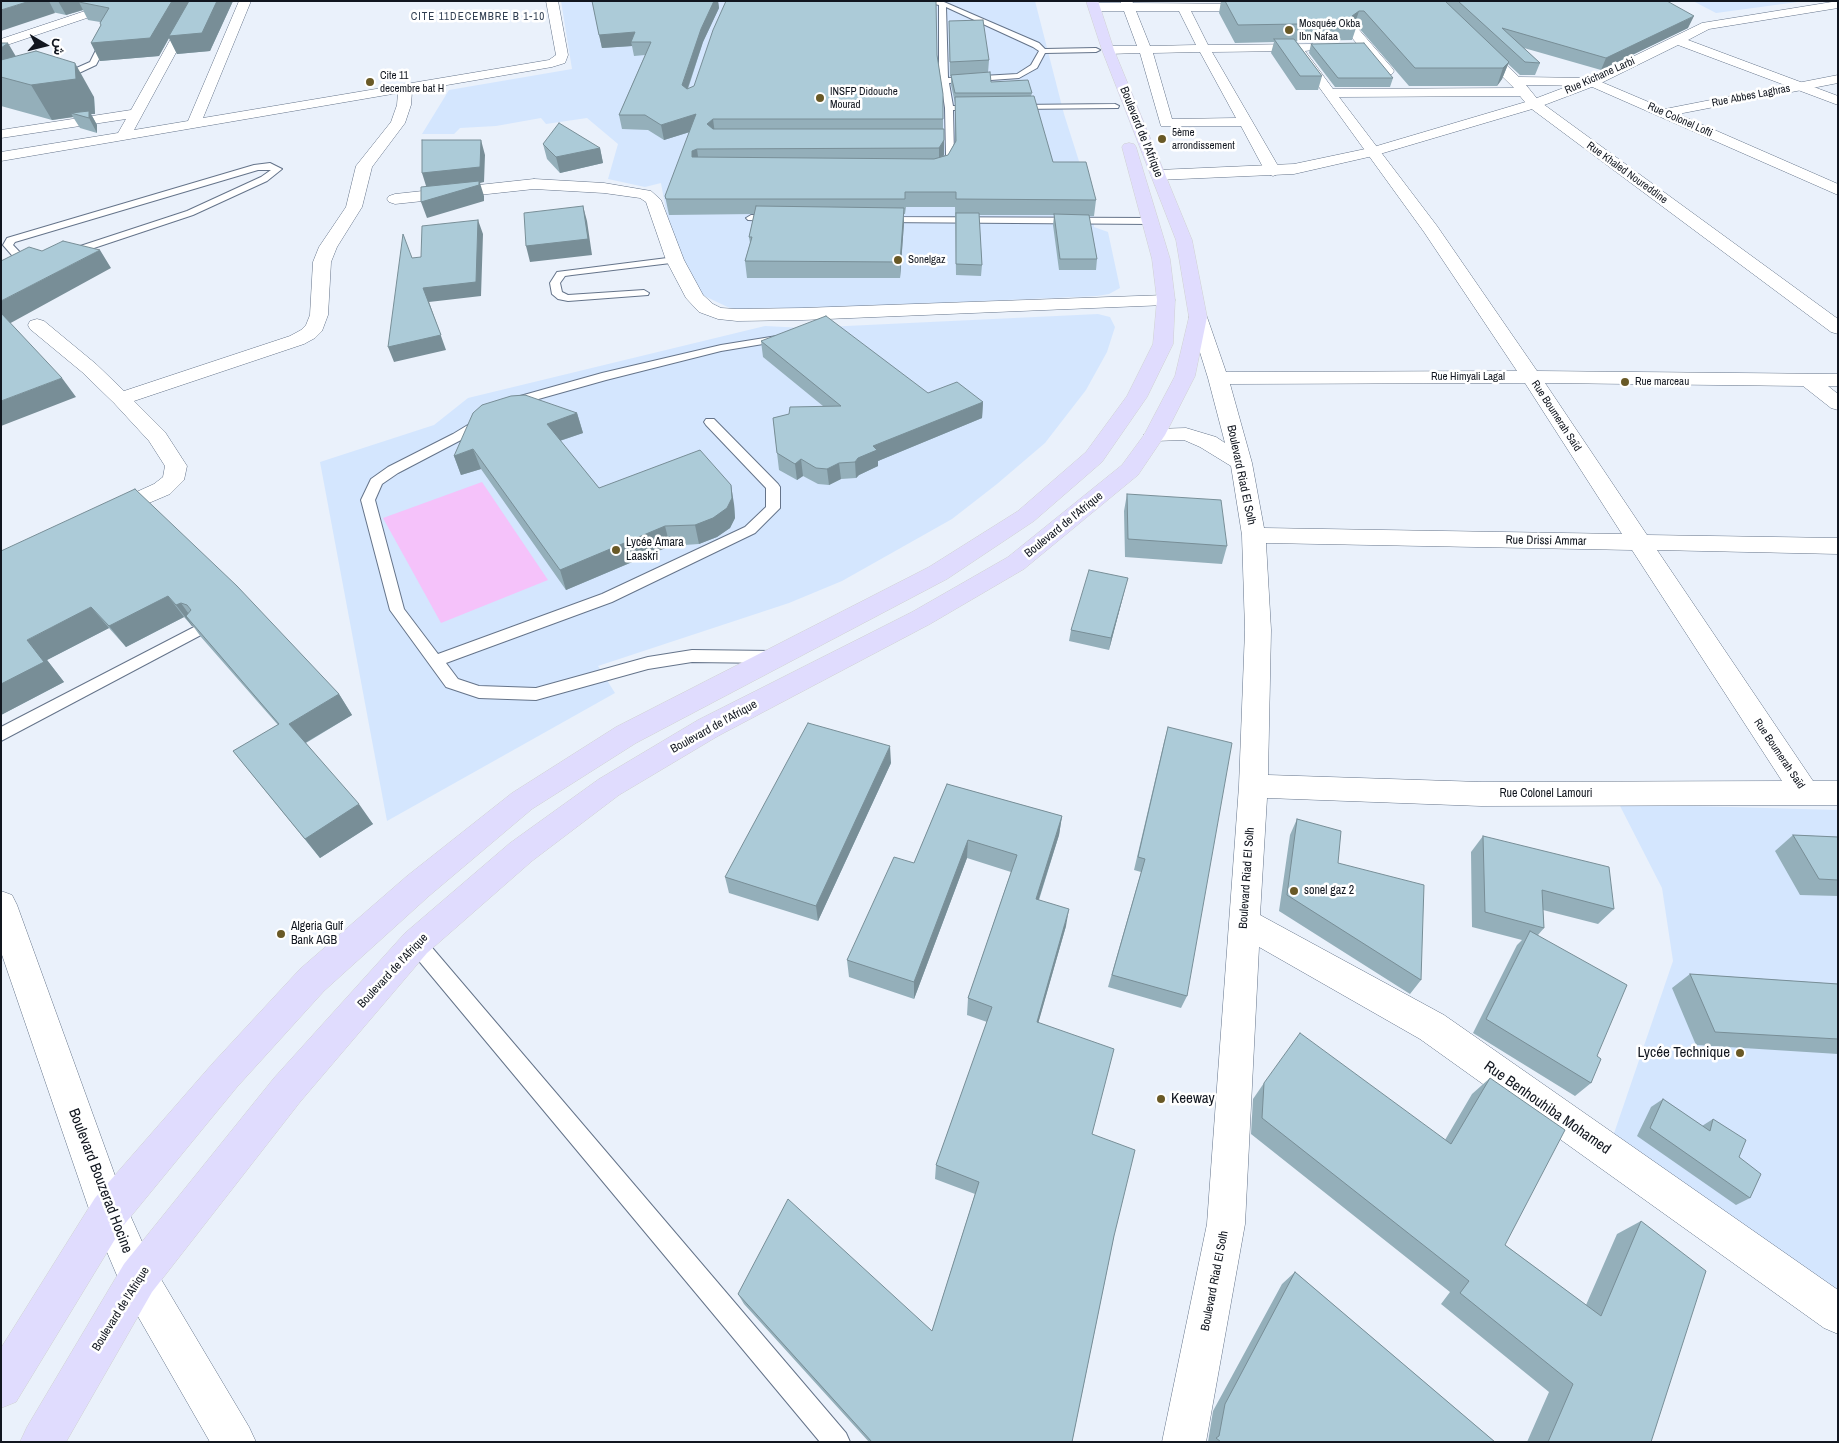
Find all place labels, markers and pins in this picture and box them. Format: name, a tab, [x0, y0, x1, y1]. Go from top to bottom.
place label: Mosquée Okba Ibn Nafaa	[1299, 17, 1360, 43]
marker: Mosquée Okba Ibn Nafaa	[1283, 24, 1295, 36]
place label: Cite 11 decembre bat H	[380, 69, 444, 95]
marker: Cite 11 decembre bat H	[364, 76, 376, 88]
place label: INSFP Didouche Mourad	[830, 85, 898, 111]
marker: INSFP Didouche Mourad	[814, 92, 826, 104]
place label: 5ème arrondissement	[1172, 126, 1235, 152]
marker: 5ème arrondissement	[1156, 133, 1168, 145]
place label: Sonelgaz	[908, 253, 946, 267]
marker: Sonelgaz	[892, 254, 904, 266]
place label: Rue marceau	[1635, 375, 1689, 389]
marker: Rue marceau	[1619, 376, 1631, 388]
place label: Lycée Amara Laaskri	[626, 536, 684, 564]
marker: Lycée Amara Laaskri	[610, 544, 622, 556]
place label: sonel gaz 2	[1304, 884, 1354, 898]
marker: sonel gaz 2	[1288, 885, 1300, 897]
place label: Algeria Gulf Bank AGB	[291, 920, 343, 948]
marker: Algeria Gulf Bank AGB	[275, 928, 287, 940]
place label: Lycée Technique	[1637, 1044, 1730, 1062]
marker: Lycée Technique	[1734, 1047, 1746, 1059]
place label: Keeway	[1171, 1090, 1215, 1108]
marker: Keeway	[1155, 1093, 1167, 1105]

